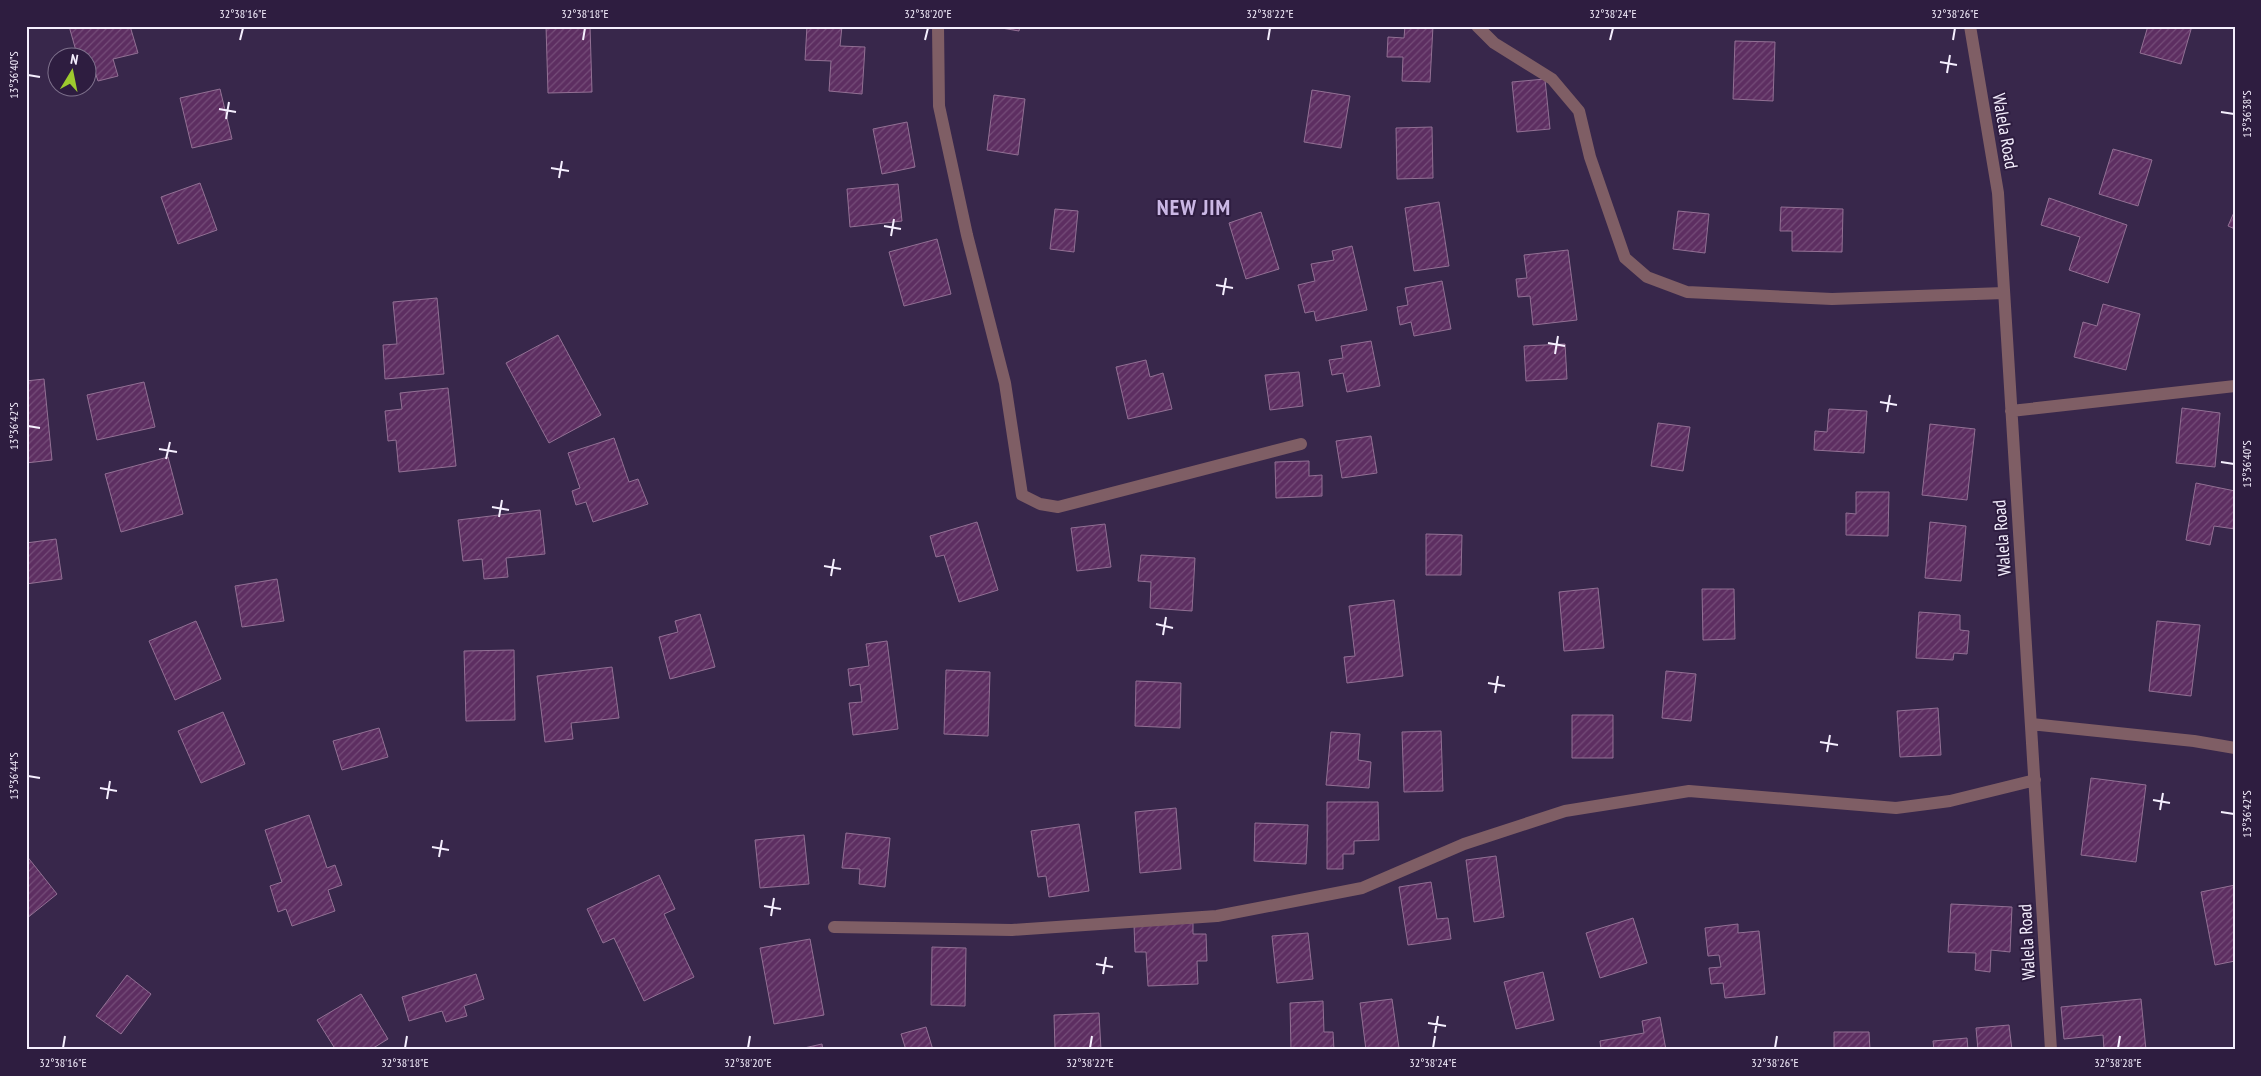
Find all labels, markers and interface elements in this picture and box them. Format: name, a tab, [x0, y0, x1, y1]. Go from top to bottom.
text: 32°38'16"E	[219, 6, 267, 21]
text: 32°38'18"E	[561, 6, 609, 21]
text: 32°38'20"E	[904, 6, 952, 21]
text: 32°38'22"E	[1246, 6, 1294, 21]
text: 32°38'24"E	[1589, 6, 1637, 21]
text: 32°38'26"E	[1931, 6, 1979, 21]
north arrow	[48, 48, 98, 98]
text: N	[69, 50, 80, 69]
text: 13°36'40"S	[6, 51, 21, 99]
text: 13°36'38"S	[2239, 90, 2254, 138]
street label: Walela Road	[1988, 91, 2023, 170]
district label: NEW JIM	[1157, 193, 1231, 221]
text: 13°36'42"S	[6, 402, 21, 450]
text: 13°36'40"S	[2239, 440, 2254, 488]
street label: Walela Road	[1987, 499, 2016, 577]
text: 13°36'44"S	[6, 752, 21, 800]
text: 13°36'42"S	[2239, 790, 2254, 838]
street label: Walela Road	[2013, 903, 2040, 981]
text: 32°38'16"E	[39, 1055, 87, 1070]
text: 32°38'18"E	[381, 1055, 429, 1070]
text: 32°38'20"E	[724, 1055, 772, 1070]
text: 32°38'22"E	[1066, 1055, 1114, 1070]
text: 32°38'24"E	[1409, 1055, 1457, 1070]
text: 32°38'26"E	[1751, 1055, 1799, 1070]
text: 32°38'28"E	[2094, 1055, 2142, 1070]

